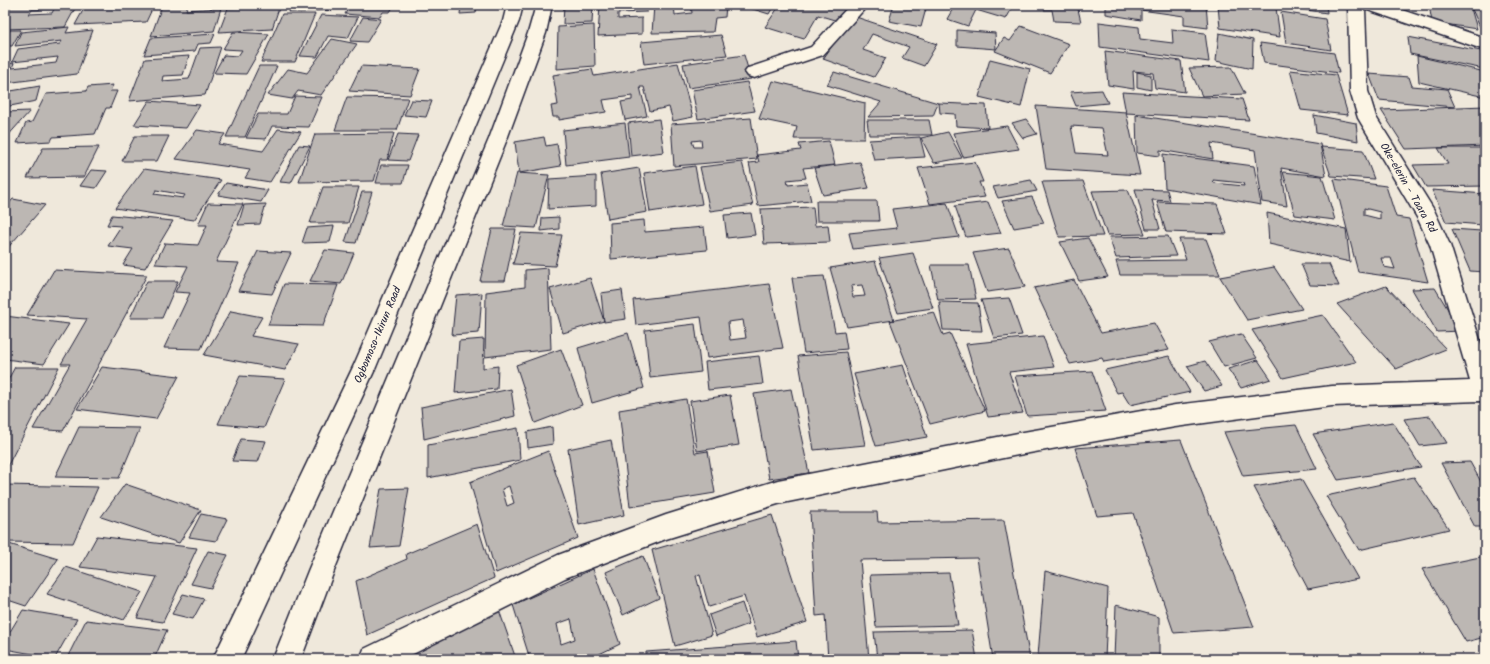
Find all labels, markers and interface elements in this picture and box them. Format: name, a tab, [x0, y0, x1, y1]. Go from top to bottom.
street label: Oke-elerin - Taara Rd	[1375, 139, 1442, 237]
street label: Ogbomoso-Ikirun Road	[349, 283, 407, 386]

